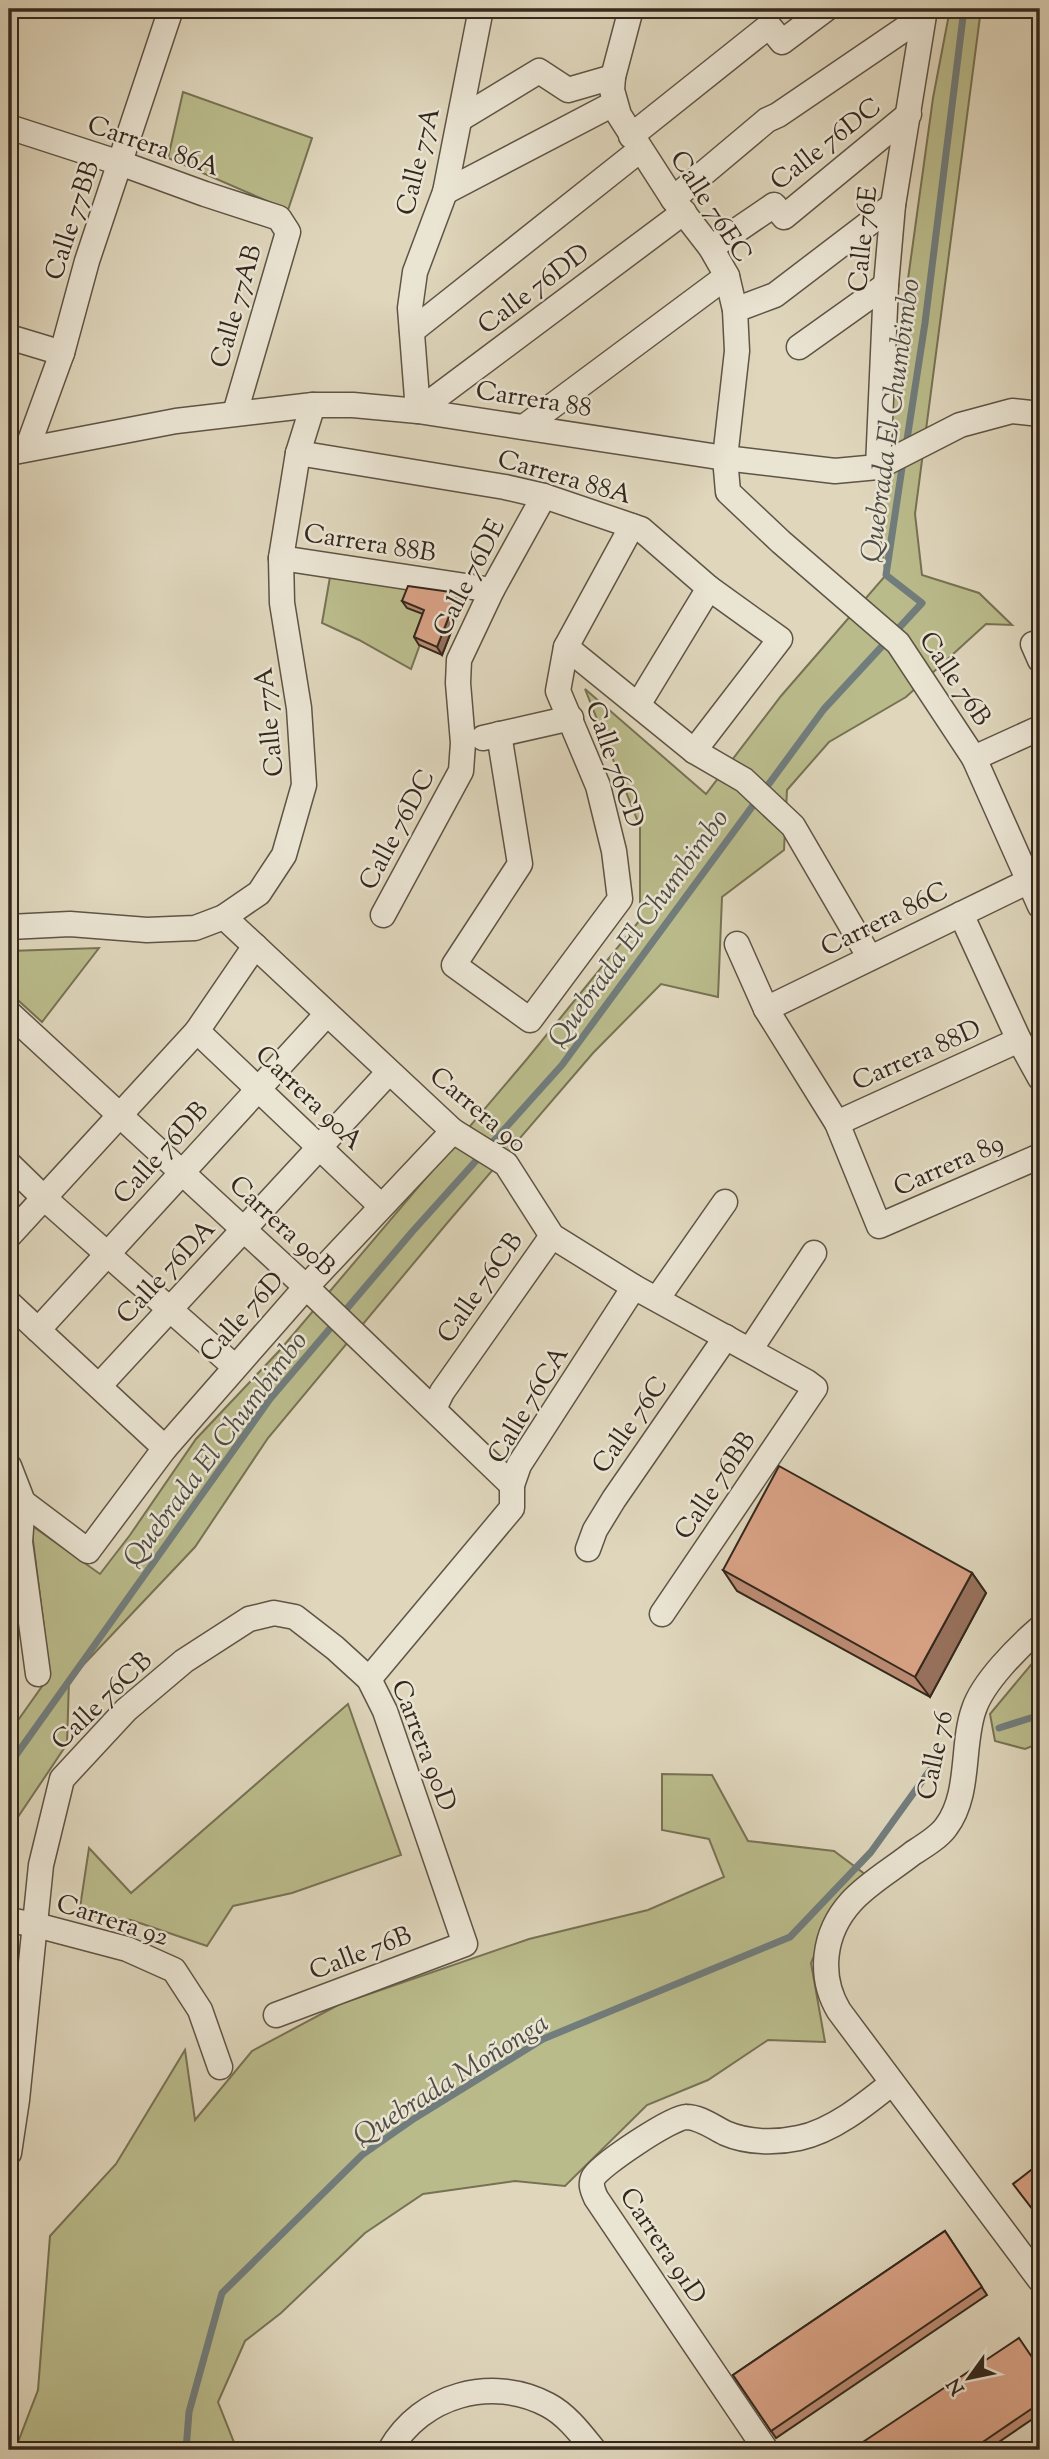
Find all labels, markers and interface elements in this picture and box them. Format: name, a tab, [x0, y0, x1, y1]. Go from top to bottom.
street label: Calle 76DC	[763, 90, 890, 200]
street label: Calle 77A	[388, 104, 451, 219]
street label: Carrera 86A	[82, 107, 224, 187]
street label: Calle 76EC	[660, 144, 760, 271]
street label: Calle 77BB	[37, 156, 110, 285]
street label: Calle 76E	[841, 184, 888, 294]
street label: Calle 76DD	[471, 236, 598, 344]
street label: Calle 77AB	[202, 241, 273, 372]
water label: Quebrada El Chumbimbo	[852, 276, 932, 565]
street label: Carrera 88	[473, 373, 594, 428]
street label: Carrera 88A	[493, 442, 636, 515]
street label: Calle 76DE	[425, 513, 516, 643]
street label: Carrera 88B	[301, 516, 438, 573]
street label: Calle 76B	[909, 625, 999, 734]
street label: Calle 77A	[246, 665, 295, 778]
street label: Calle 76CD	[575, 696, 653, 833]
street label: Calle 76DC	[351, 763, 446, 897]
water label: Quebrada El Chumbimbo	[539, 801, 740, 1056]
street label: Carrera 86C	[815, 873, 955, 967]
street label: Carrera 88D	[847, 1011, 987, 1101]
street label: Carrera 90A	[246, 1038, 371, 1160]
street label: Carrera 90	[420, 1059, 534, 1163]
street label: Calle 76DB	[105, 1094, 218, 1213]
street label: Carrera 89	[888, 1126, 1010, 1207]
street label: Carrera 90B	[220, 1168, 343, 1286]
street label: Calle 76DA	[109, 1212, 225, 1333]
street label: Calle 76CB	[429, 1225, 533, 1351]
street label: Calle 76D	[192, 1264, 294, 1371]
water label: Quebrada El Chumbimbo	[114, 1324, 318, 1576]
street label: Calle 76CA	[479, 1339, 579, 1471]
street label: Calle 76C	[584, 1369, 678, 1482]
street label: Calle 76BB	[666, 1425, 766, 1548]
street label: Calle 76CB	[44, 1644, 162, 1759]
street label: Carrera 90D	[381, 1675, 465, 1817]
street label: Calle 76	[909, 1707, 964, 1804]
street label: Carrera 92	[51, 1886, 173, 1957]
street label: Calle 76B	[304, 1918, 417, 1991]
water label: Quebrada Moñonga	[346, 2004, 557, 2157]
street label: Carrera 91D	[609, 2181, 715, 2312]
north arrow	[934, 2344, 1004, 2414]
text: N	[941, 2372, 972, 2400]

